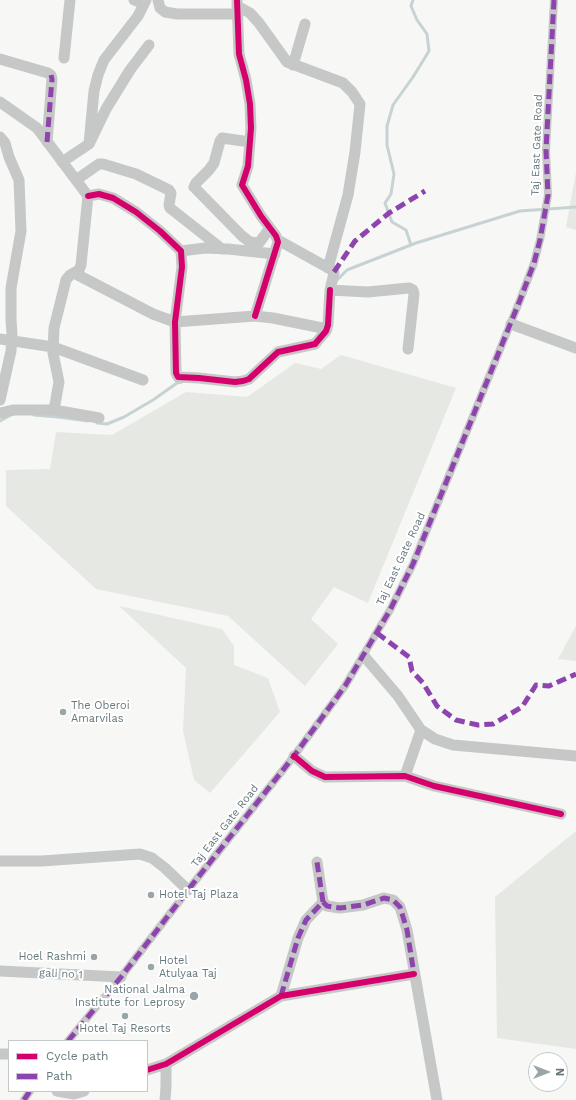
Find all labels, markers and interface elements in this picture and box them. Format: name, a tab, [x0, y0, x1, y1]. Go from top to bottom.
street label: Taj East Gate Road	[529, 94, 545, 196]
street label: Taj East Gate Road	[374, 510, 428, 608]
place label: The Oberoi Amarvilas	[71, 699, 130, 725]
marker: The Oberoi Amarvilas	[58, 707, 68, 717]
street label: Taj East Gate Road	[189, 782, 261, 870]
place label: Hotel Taj Plaza	[159, 888, 238, 902]
marker: Hotel Taj Plaza	[146, 890, 156, 900]
place label: Hoel Rashmi	[18, 950, 86, 964]
marker: Hoel Rashmi	[89, 952, 99, 962]
place label: Hotel Atulyaa Taj	[159, 954, 217, 980]
marker: Hotel Atulyaa Taj	[146, 962, 156, 972]
street label: gali no 1	[39, 966, 83, 982]
place label: National Jalma Institute for Leprosy	[75, 983, 185, 1009]
marker: National Jalma Institute for Leprosy	[188, 990, 200, 1002]
marker: Hotel Taj Resorts	[120, 1011, 130, 1021]
place label: Hotel Taj Resorts	[79, 1022, 171, 1036]
legend	[8, 1040, 148, 1092]
text: Cycle path	[46, 1049, 108, 1063]
north arrow	[528, 1052, 568, 1092]
text: N	[553, 1068, 566, 1076]
text: Path	[46, 1069, 72, 1083]

